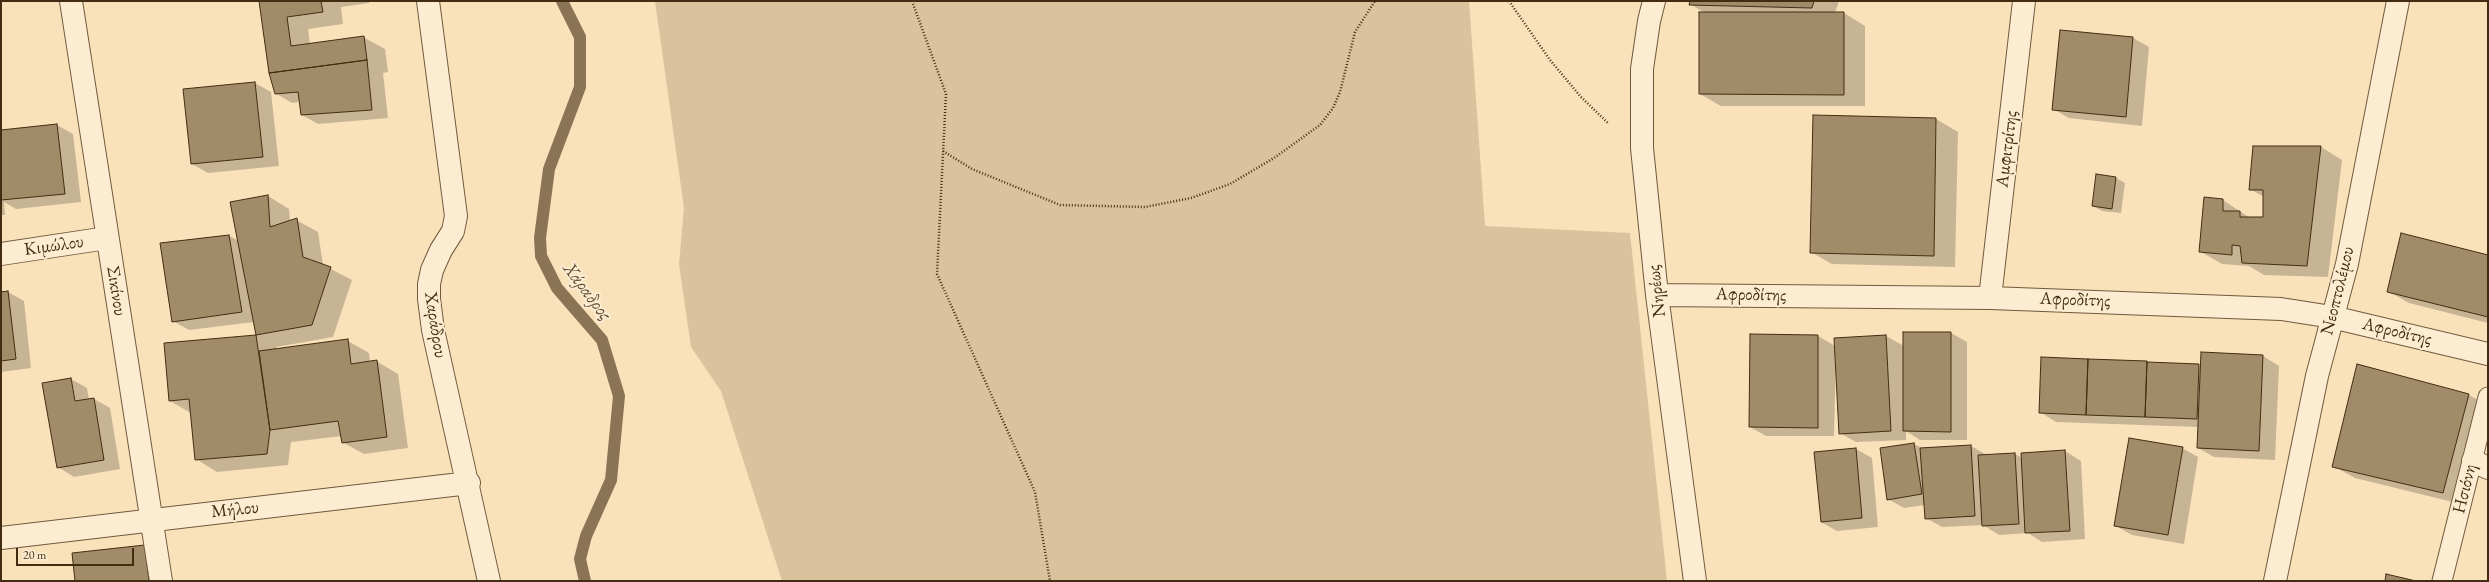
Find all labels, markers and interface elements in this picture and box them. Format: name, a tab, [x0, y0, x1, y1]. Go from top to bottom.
street label: Αμφιτρίτης	[1992, 109, 2022, 189]
street label: Κιμώλου	[23, 231, 85, 261]
street label: Νεοπτολέμου	[2317, 244, 2359, 338]
water label: Χάραδρος	[558, 258, 616, 326]
street label: Νηρέως	[1643, 264, 1671, 318]
street label: Σικίνου	[101, 265, 131, 317]
street label: Αφροδίτης	[1715, 284, 1787, 306]
street label: Αφροδίτης	[2039, 288, 2111, 312]
street label: Χαράδρου	[419, 290, 451, 360]
street label: Αφροδίτης	[2360, 314, 2434, 350]
street label: Ησιόνη	[2448, 462, 2482, 516]
street label: Μήλου	[210, 497, 260, 523]
scale bar	[18, 540, 136, 566]
text: 20 m	[23, 547, 46, 563]

